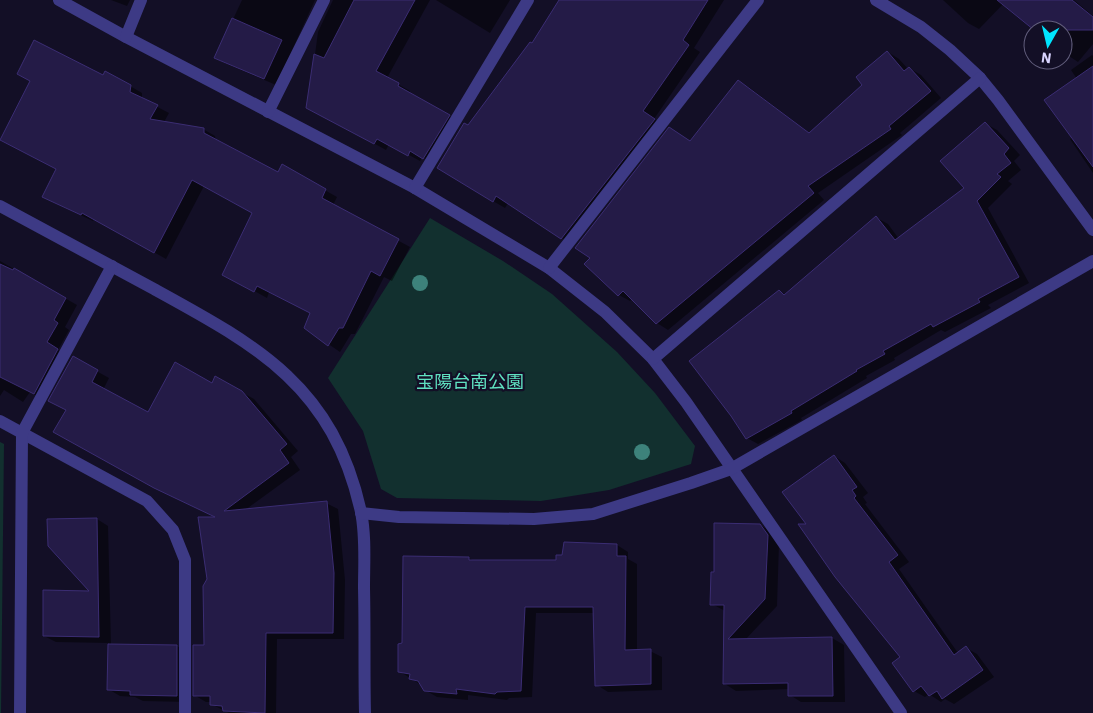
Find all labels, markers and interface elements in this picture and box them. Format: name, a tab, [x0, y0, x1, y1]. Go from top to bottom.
north arrow	[1023, 20, 1073, 70]
text: N	[1040, 48, 1052, 67]
park label: 宝陽台南公園	[416, 370, 524, 393]

